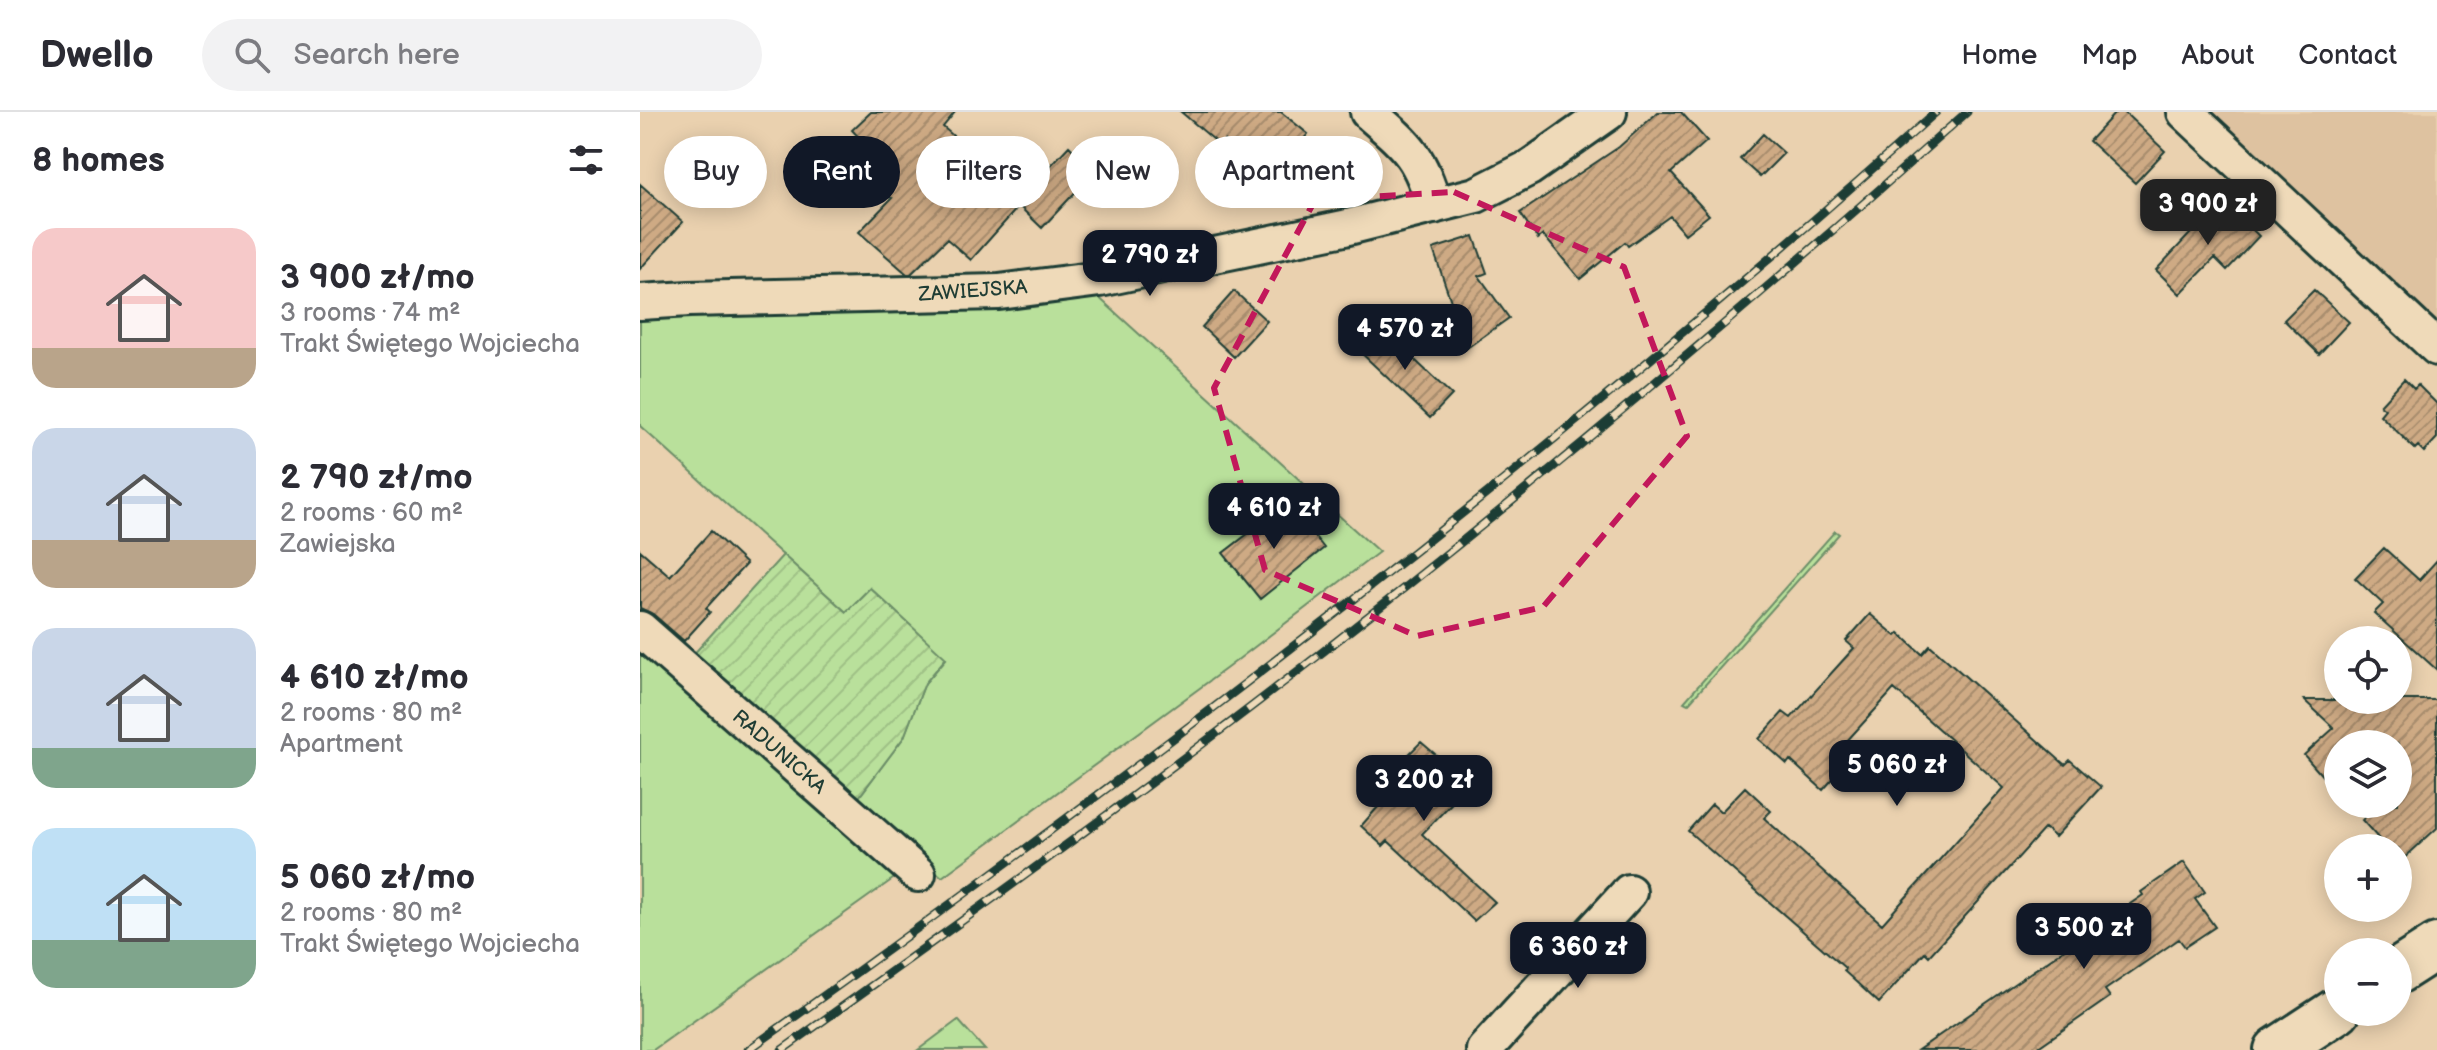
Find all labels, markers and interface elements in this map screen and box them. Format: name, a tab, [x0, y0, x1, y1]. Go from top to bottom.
search box	[202, 19, 762, 91]
text: Dwello	[40, 33, 154, 78]
icon: search	[230, 33, 274, 77]
text: Search here	[294, 37, 460, 73]
text: Home	[1961, 39, 2037, 72]
text: Map	[2081, 39, 2138, 72]
text: About	[2182, 39, 2254, 72]
text: Contact	[2298, 39, 2397, 72]
chip: Buy	[664, 136, 767, 208]
chip: Rent	[783, 136, 900, 208]
chip: Filters	[916, 136, 1050, 208]
chip: New	[1066, 136, 1179, 208]
chip: Apartment	[1195, 136, 1383, 208]
icon: filters	[564, 138, 608, 182]
text: 8 homes	[32, 140, 165, 181]
pin: 3 900 zł	[2125, 179, 2291, 247]
text: 3 900 zł	[2158, 189, 2258, 220]
pin: 2 790 zł	[1067, 230, 1233, 298]
text: 2 790 zł	[1101, 240, 1199, 271]
text: 3 900 zł/mo	[280, 257, 475, 298]
icon: home	[96, 260, 192, 356]
street label: ZAWIEJSKA	[917, 275, 1029, 307]
text: 3 rooms · 74 m²	[280, 298, 460, 329]
pin: 4 570 zł	[1322, 304, 1488, 372]
text: 4 570 zł	[1356, 314, 1454, 345]
text: Trakt Świętego Wojciecha	[280, 329, 580, 360]
text: 2 790 zł/mo	[280, 457, 473, 498]
icon: home	[96, 460, 192, 556]
pin: 4 610 zł	[1191, 483, 1357, 551]
text: 4 610 zł	[1226, 493, 1322, 524]
text: 2 rooms · 60 m²	[280, 498, 463, 529]
text: Zawiejska	[280, 529, 396, 560]
map controls	[2324, 626, 2412, 1026]
button: locate	[2324, 626, 2412, 714]
text: 4 610 zł/mo	[280, 657, 469, 698]
icon: home	[96, 660, 192, 756]
text: 2 rooms · 80 m²	[280, 698, 462, 729]
street label: RADUNICKA	[727, 705, 831, 800]
text: Apartment	[280, 729, 403, 760]
button: layers	[2324, 730, 2412, 818]
pin: 5 060 zł	[1814, 740, 1980, 808]
text: 5 060 zł	[1847, 750, 1947, 781]
pin: 3 200 zł	[1341, 755, 1507, 823]
text: 3 200 zł	[1374, 765, 1474, 796]
button: +	[2324, 834, 2412, 922]
text: 5 060 zł/mo	[280, 857, 475, 898]
icon: home	[96, 860, 192, 956]
text: 2 rooms · 80 m²	[280, 898, 462, 929]
pin: 3 500 zł	[2001, 903, 2167, 971]
text: 3 500 zł	[2034, 913, 2134, 944]
pin: 6 360 zł	[1495, 922, 1661, 990]
text: Trakt Świętego Wojciecha	[280, 929, 580, 960]
text: 6 360 zł	[1528, 932, 1628, 963]
button: −	[2324, 938, 2412, 1026]

